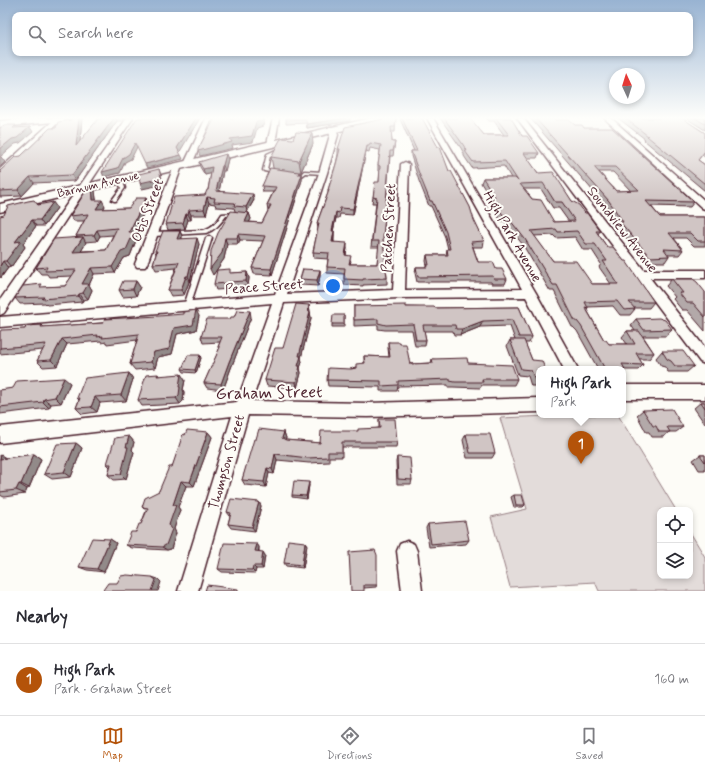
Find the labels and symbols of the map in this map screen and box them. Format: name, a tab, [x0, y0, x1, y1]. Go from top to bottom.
north arrow	[609, 68, 645, 104]
street label: Barnum Avenue	[56, 168, 141, 202]
street label: Otis Street	[128, 176, 168, 244]
street label: Patchen Street	[378, 183, 400, 273]
street label: Soundview Avenue	[583, 183, 661, 276]
street label: High Park Avenue	[477, 188, 546, 286]
street label: Peace Street	[224, 275, 304, 299]
your location	[323, 276, 343, 296]
street label: Graham Street	[215, 381, 323, 405]
street label: Thompson Street	[205, 413, 249, 512]
pin: 1	[568, 431, 594, 464]

